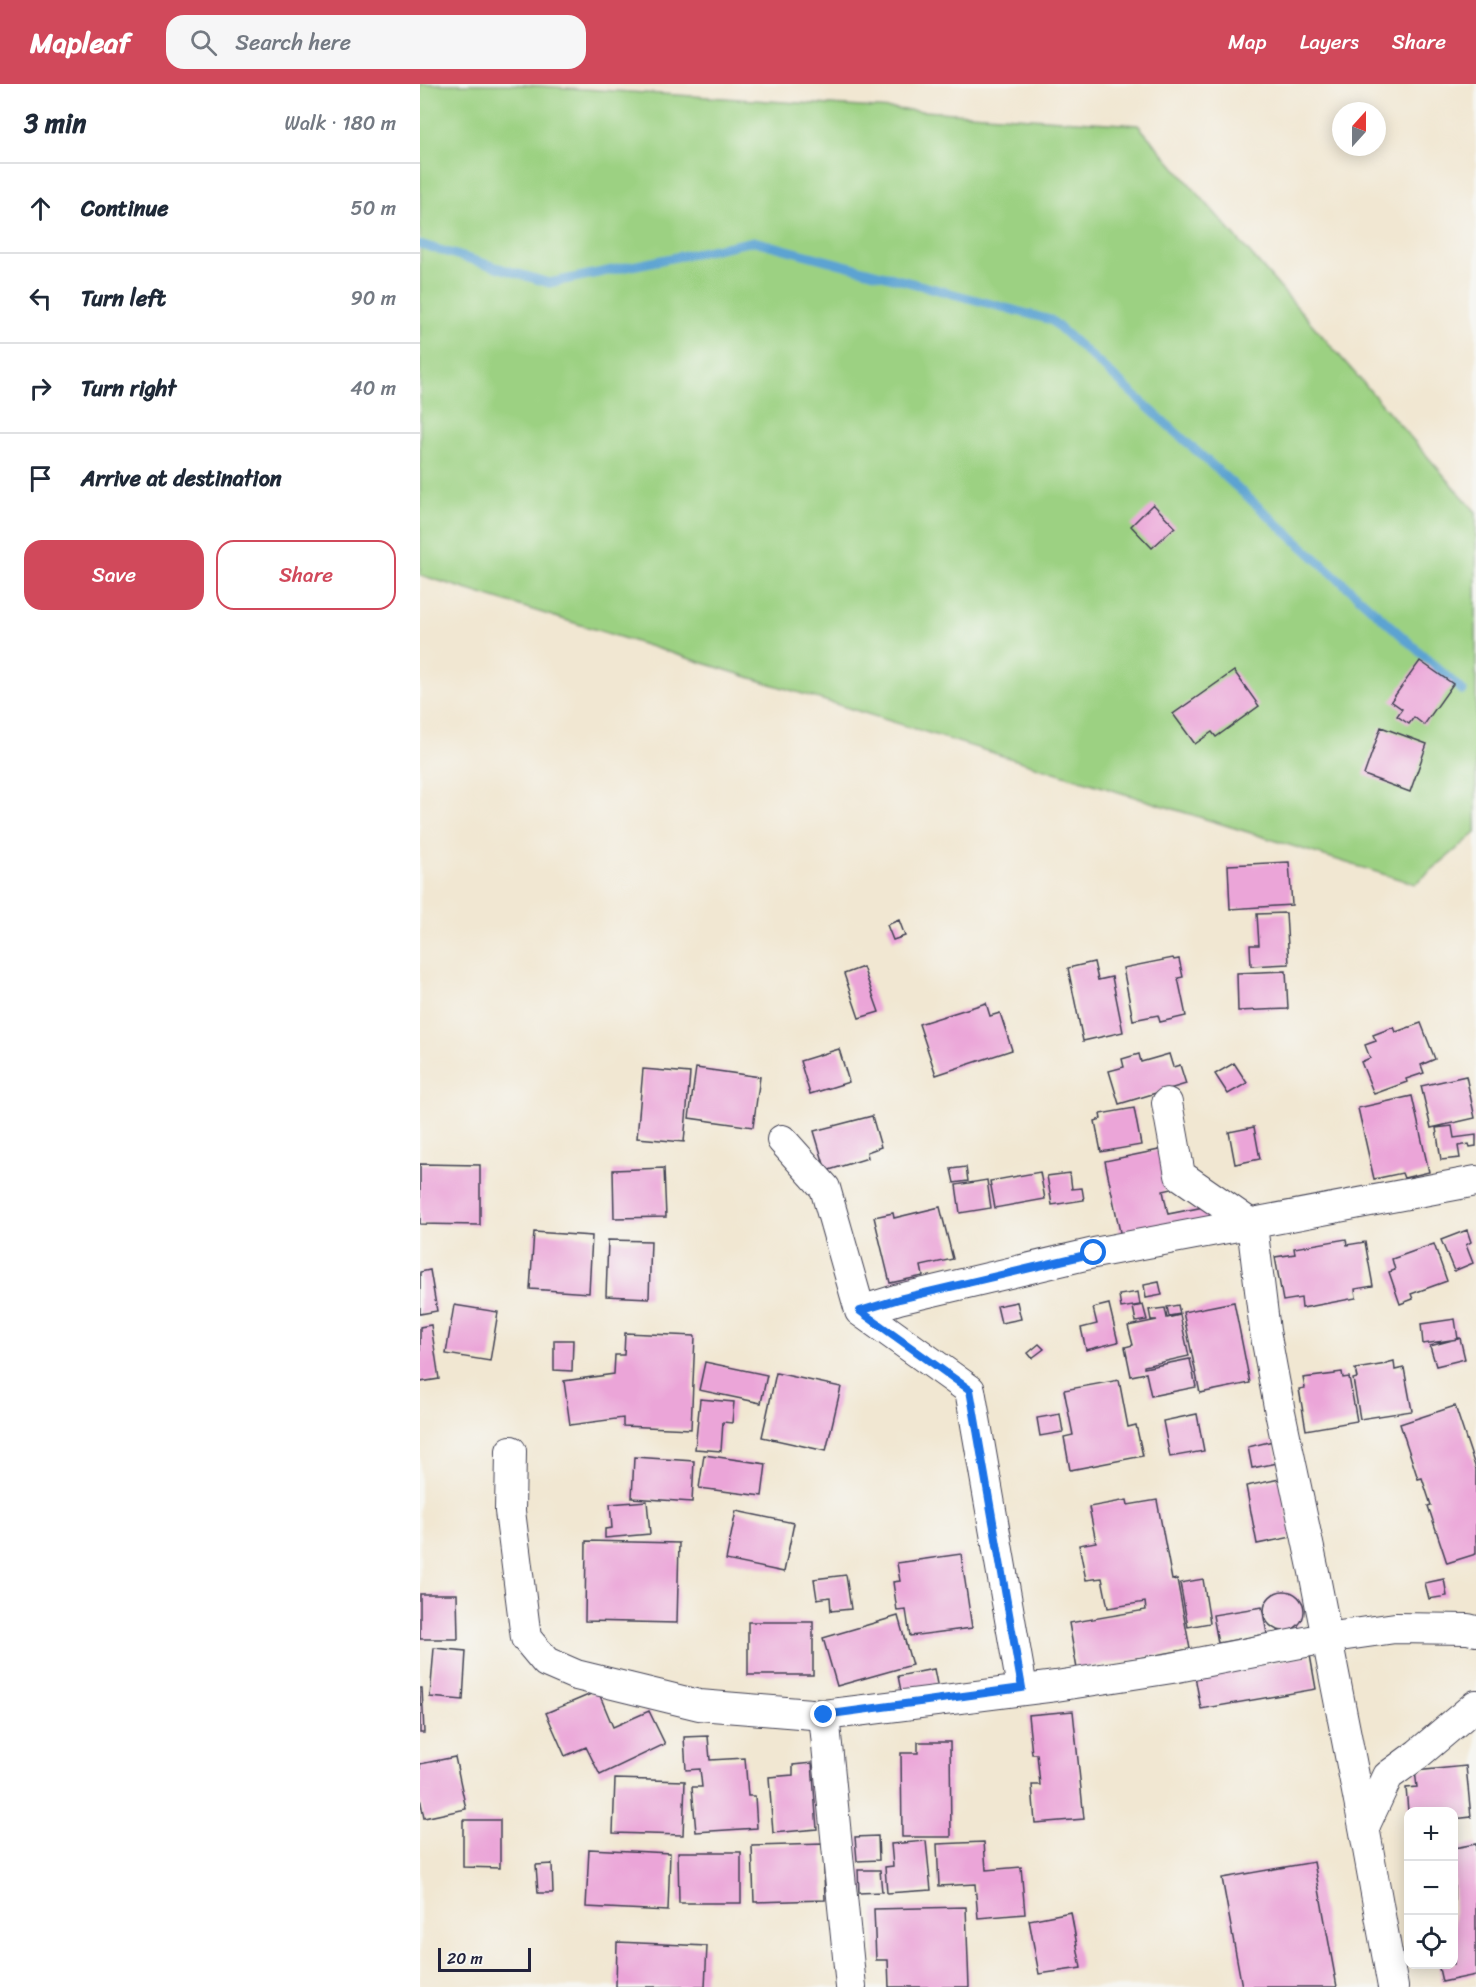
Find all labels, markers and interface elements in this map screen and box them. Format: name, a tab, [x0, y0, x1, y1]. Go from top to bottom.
search box	[166, 15, 586, 69]
text: Mapleaf	[30, 18, 130, 67]
text: Search here	[235, 23, 351, 62]
text: Map	[1228, 23, 1267, 61]
text: Layers	[1300, 23, 1359, 61]
text: Share	[1392, 23, 1446, 61]
icon: search	[187, 26, 220, 59]
text: 3 min	[24, 100, 86, 146]
north arrow	[1332, 102, 1386, 156]
text: Walk · 180 m	[285, 106, 396, 141]
text: Continue	[81, 189, 169, 228]
text: 50 m	[351, 191, 396, 226]
icon: ahead	[24, 192, 57, 225]
text: Turn left	[81, 279, 166, 318]
text: 90 m	[351, 281, 396, 316]
icon: left	[24, 282, 57, 315]
text: Turn right	[81, 369, 176, 408]
text: 40 m	[350, 371, 396, 406]
icon: right	[24, 372, 57, 405]
text: Arrive at destination	[81, 459, 282, 498]
icon: arrive	[24, 462, 57, 495]
button: Save	[24, 540, 204, 610]
button: Share	[216, 540, 396, 610]
route start	[1080, 1239, 1106, 1265]
route end	[810, 1701, 836, 1727]
map controls	[1404, 1807, 1458, 1969]
button: +	[1404, 1807, 1458, 1861]
button: −	[1404, 1861, 1458, 1915]
button: locate	[1404, 1915, 1458, 1969]
text: 20 m	[447, 1944, 483, 1973]
scale bar	[438, 1945, 531, 1972]

